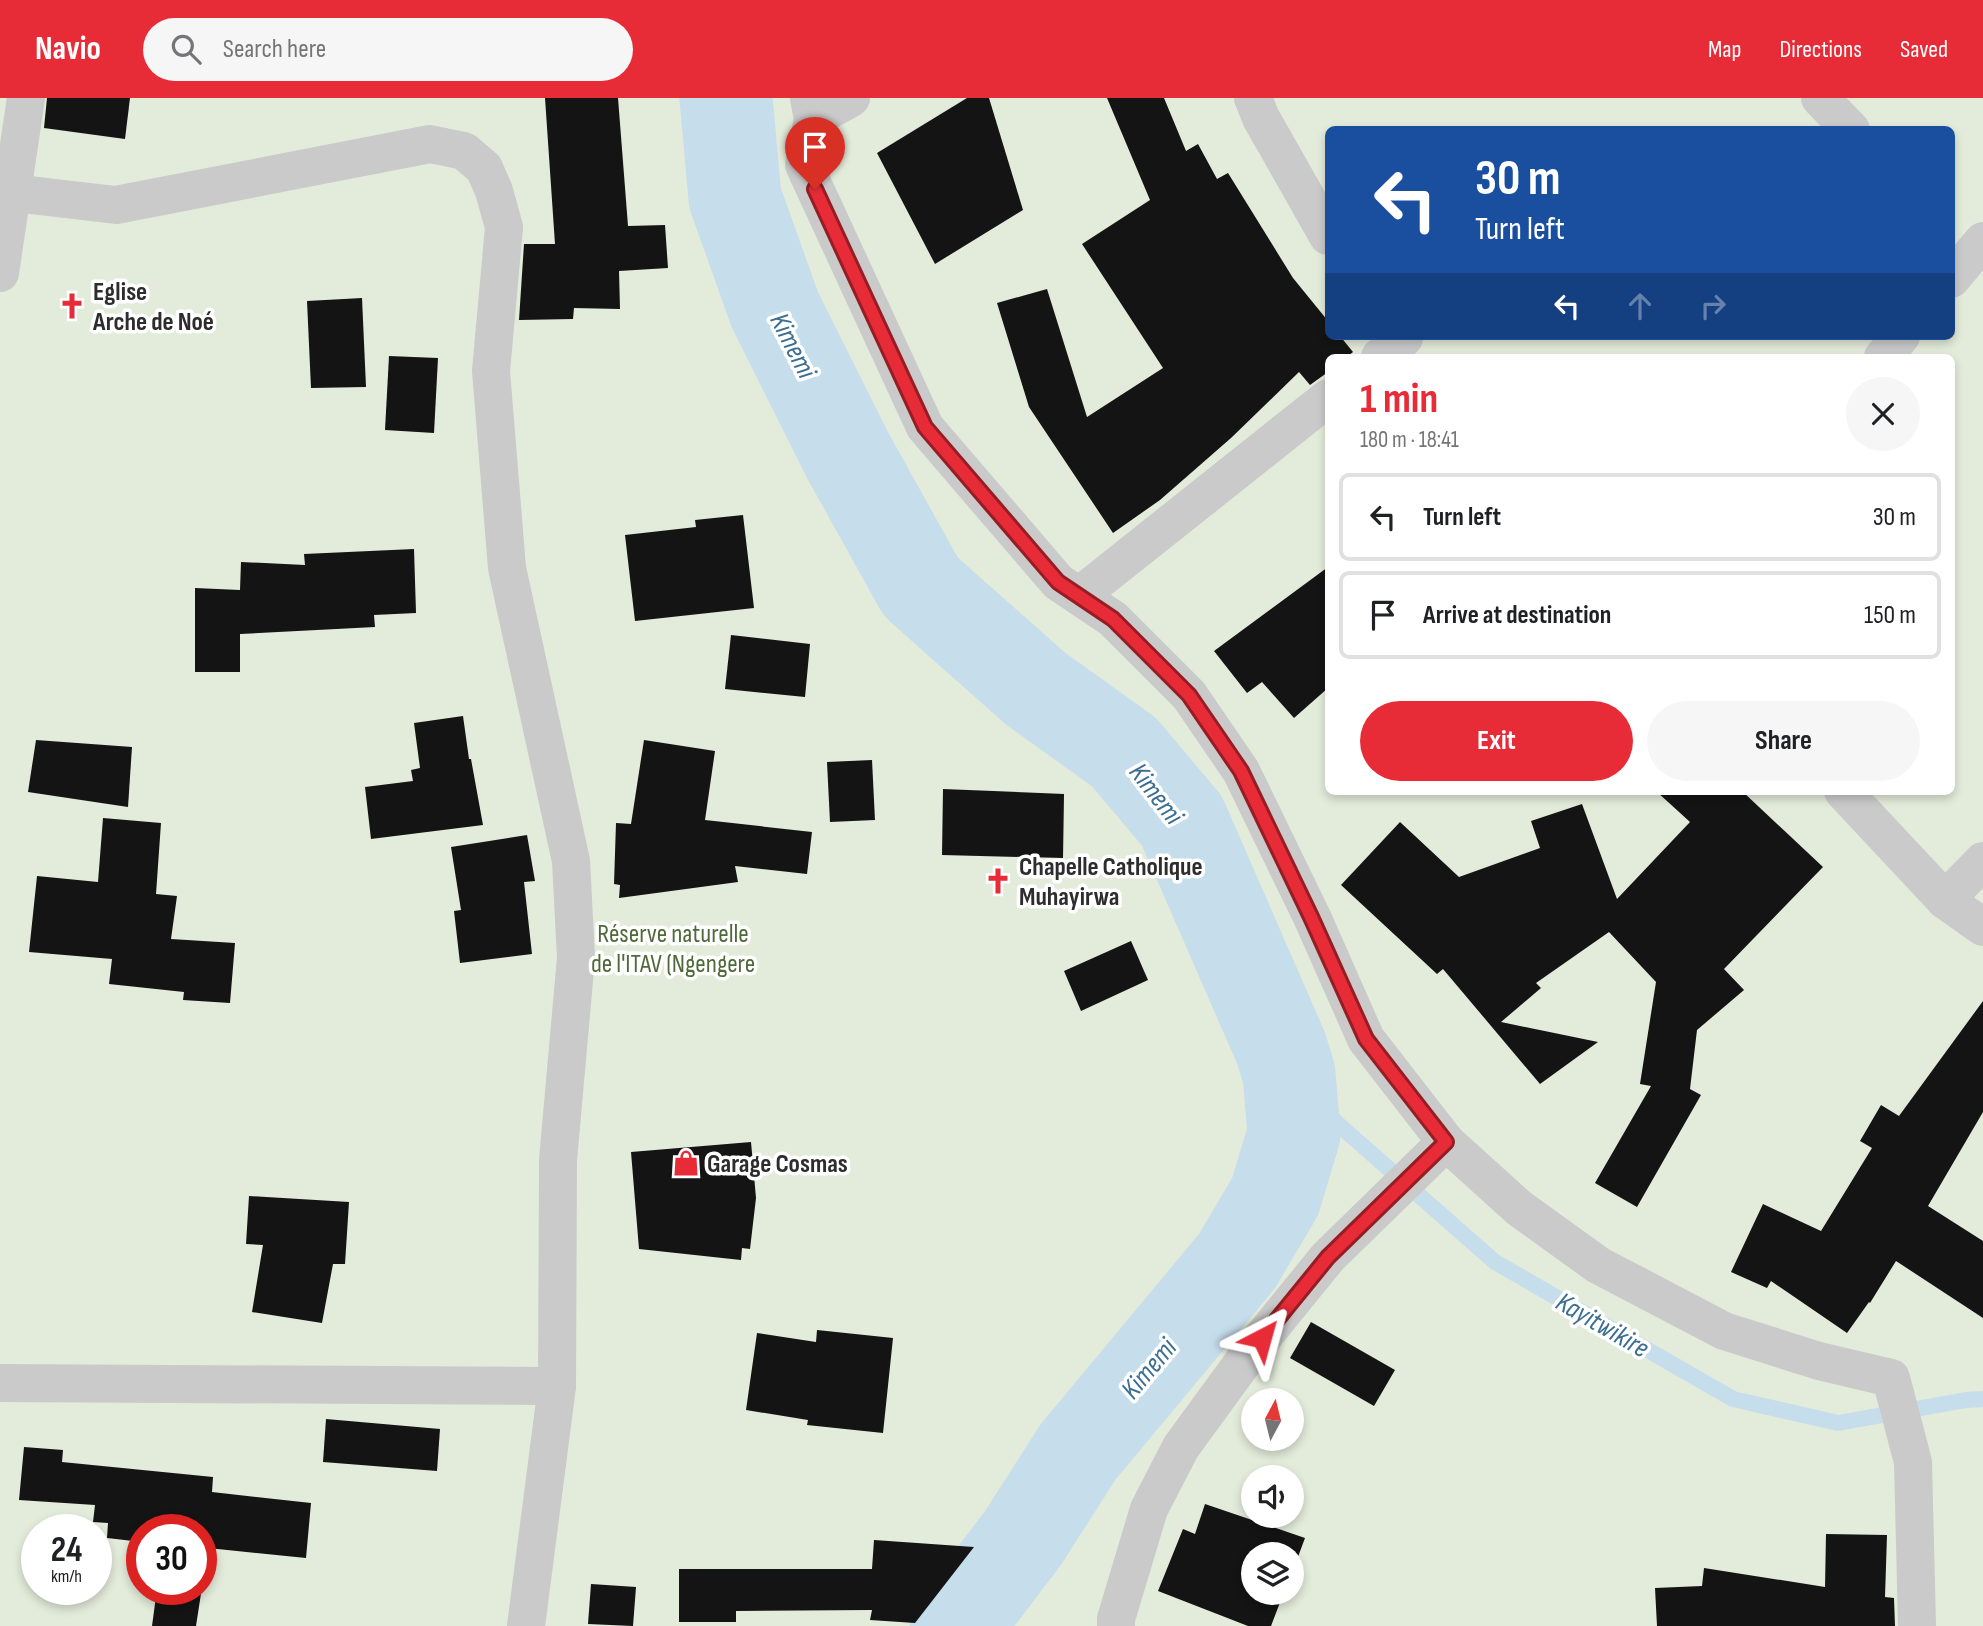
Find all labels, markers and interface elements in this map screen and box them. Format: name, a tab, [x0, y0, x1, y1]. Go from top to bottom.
search box	[143, 18, 633, 81]
text: Navio	[35, 29, 101, 69]
icon: search	[167, 30, 205, 68]
text: Search here	[223, 34, 326, 65]
text: Map	[1708, 35, 1741, 64]
text: Directions	[1779, 35, 1862, 64]
text: Saved	[1900, 35, 1948, 64]
pin	[785, 117, 845, 189]
icon: arrive	[796, 128, 834, 166]
text: 30 m	[1475, 150, 1560, 209]
icon: left	[1360, 154, 1451, 245]
text: Turn left	[1475, 210, 1565, 249]
place label: Eglise Arche de Noé	[92, 277, 214, 338]
icon: left	[1548, 287, 1586, 325]
icon: ahead	[1621, 287, 1659, 325]
icon: right	[1694, 287, 1732, 325]
church icon: Eglise Arche de Noé	[57, 291, 87, 321]
water label: Kimemi	[762, 308, 823, 385]
text: 1 min	[1360, 374, 1438, 425]
button: close	[1846, 377, 1920, 451]
text: 180 m · 18:41	[1360, 426, 1459, 454]
icon: left	[1364, 498, 1402, 536]
text: Turn left	[1423, 502, 1501, 533]
text: 30 m	[1873, 502, 1916, 533]
icon: arrive	[1364, 596, 1402, 634]
text: Arrive at destination	[1423, 600, 1611, 631]
text: 150 m	[1864, 600, 1916, 631]
button: Exit	[1360, 701, 1633, 781]
button: Share	[1647, 701, 1920, 781]
water label: Kimemi	[1122, 757, 1191, 832]
place label: Chapelle Catholique Muhayirwa	[1019, 852, 1203, 913]
church icon: Chapelle Catholique Muhayirwa	[983, 866, 1013, 896]
park label: Réserve naturelle de l'ITAV (Ngengere	[591, 919, 755, 980]
shop icon: Garage Cosmas	[671, 1148, 701, 1178]
place label: Garage Cosmas	[707, 1149, 848, 1180]
water label: Kayitwikire	[1550, 1286, 1655, 1365]
position arrow	[1225, 1301, 1299, 1375]
water label: Kimemi	[1114, 1331, 1184, 1406]
north arrow	[1241, 1388, 1304, 1451]
map controls	[1241, 1388, 1304, 1605]
button: sound	[1241, 1465, 1304, 1528]
speed limit sign: 30	[126, 1514, 217, 1605]
text: 24	[51, 1529, 82, 1572]
button: layers	[1241, 1542, 1304, 1605]
text: km/h	[51, 1566, 82, 1587]

